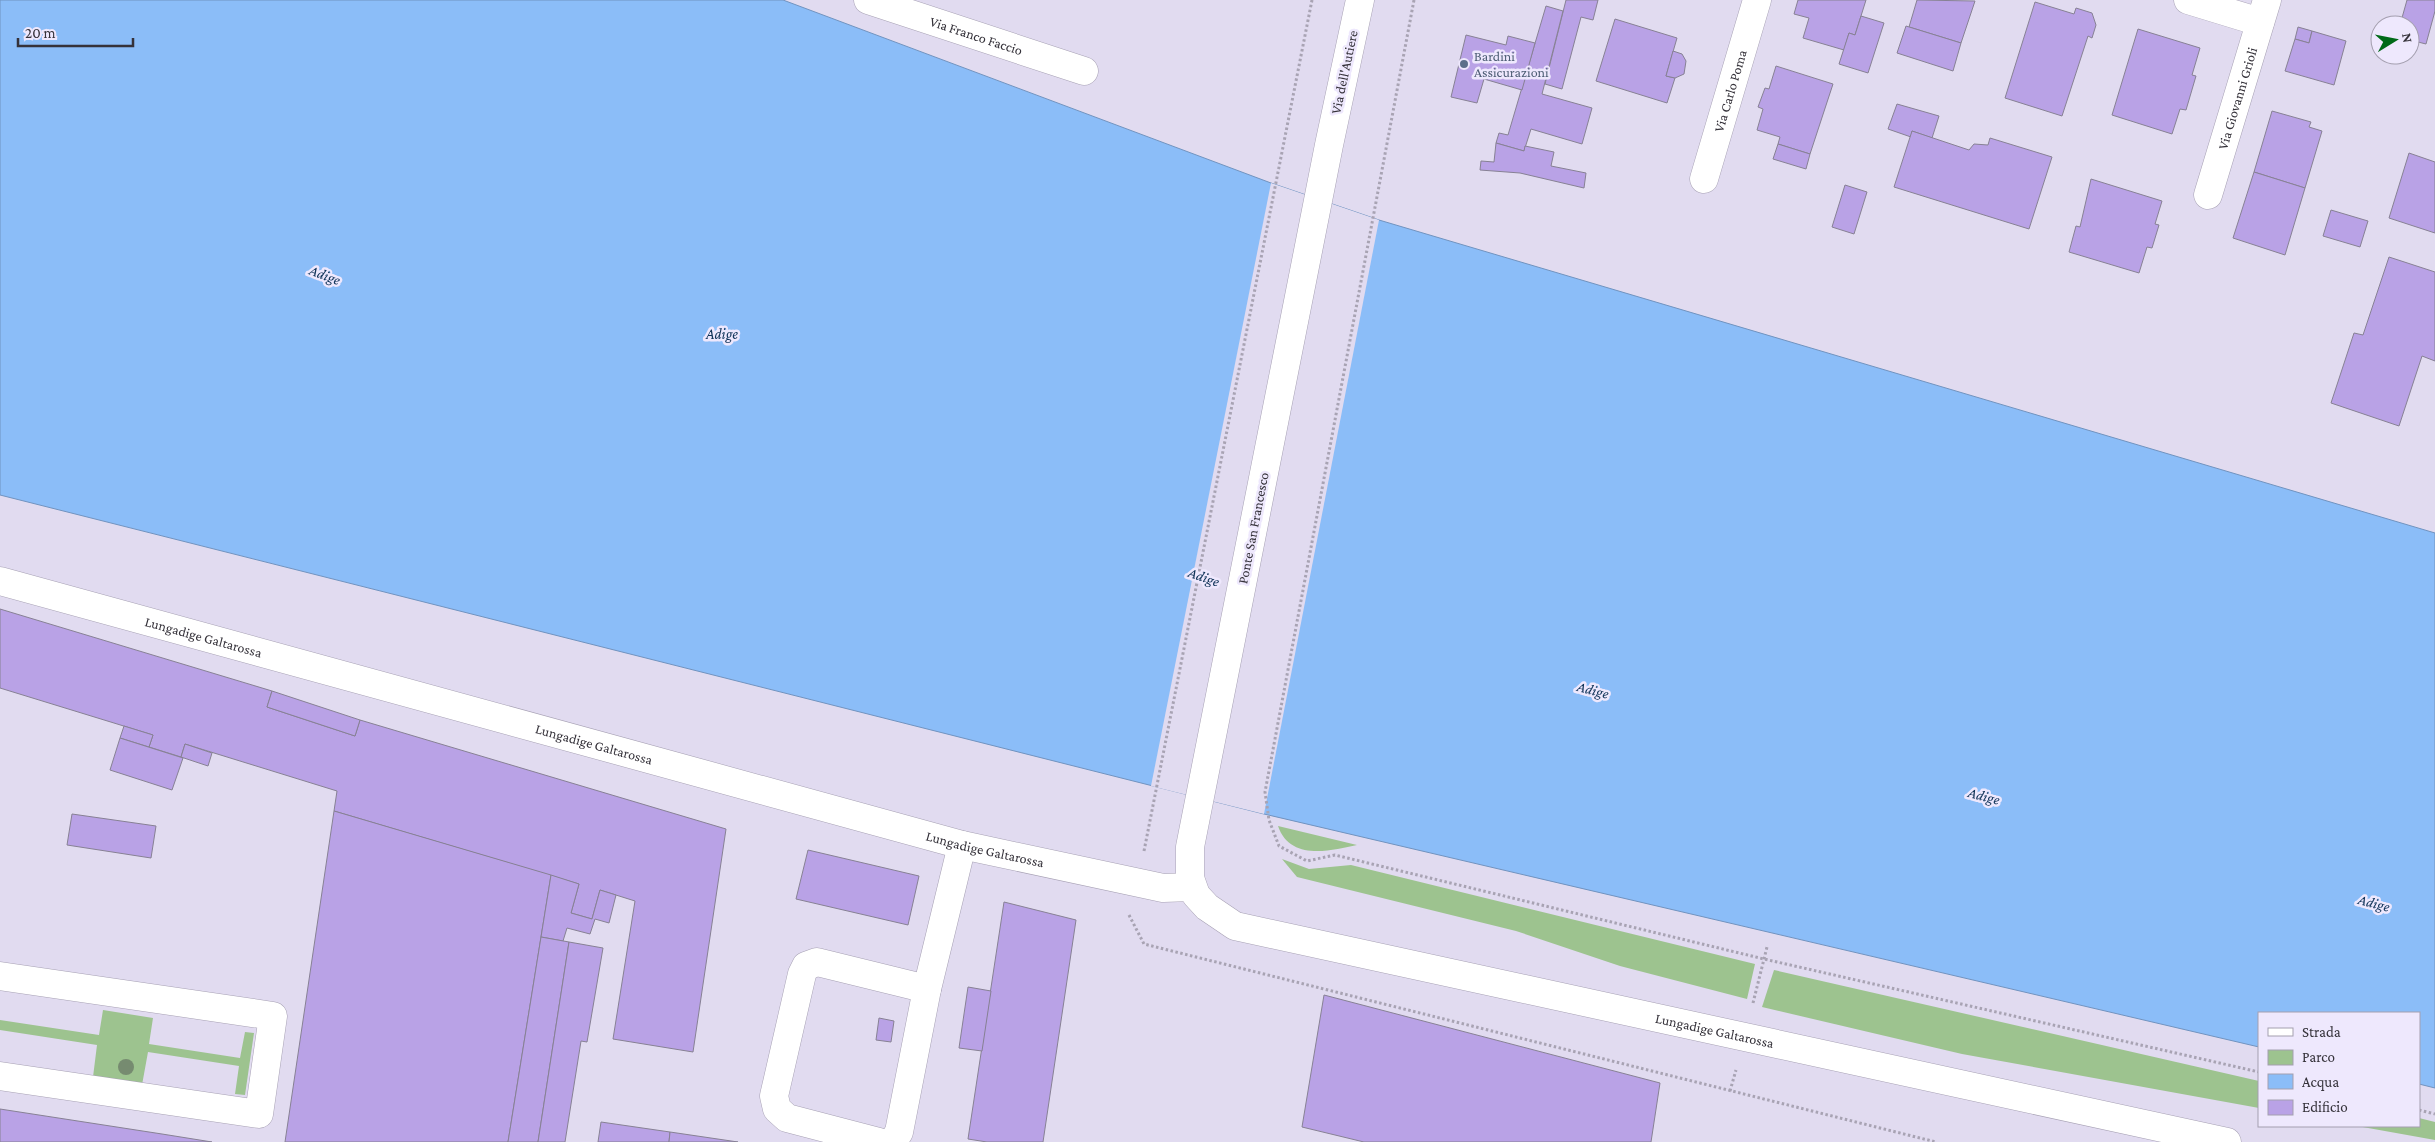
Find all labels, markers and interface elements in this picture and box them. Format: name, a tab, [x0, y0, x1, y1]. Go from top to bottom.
street label: Via Franco Faccio	[928, 13, 1025, 58]
scale bar	[18, 15, 132, 47]
north arrow	[2370, 15, 2420, 65]
text: 20 m	[25, 25, 56, 41]
street label: Via dell'Autiere	[1327, 29, 1361, 115]
text: N	[2399, 32, 2417, 44]
street label: Via Giovanni Grioli	[2214, 45, 2260, 151]
street label: Via Carlo Poma	[1710, 47, 1750, 134]
place label: Bardini Assicurazioni	[1474, 48, 1549, 80]
marker: Bardini Assicurazioni	[1458, 58, 1470, 70]
water label: Adige	[306, 261, 343, 289]
water label: Adige	[705, 326, 738, 343]
street label: Ponte San Francesco	[1234, 471, 1272, 585]
water label: Adige	[1185, 564, 1222, 591]
street label: Lungadige Galtarossa	[143, 613, 264, 661]
water label: Adige	[1574, 678, 1611, 703]
street label: Lungadige Galtarossa	[534, 720, 655, 768]
water label: Adige	[1965, 784, 2002, 809]
street label: Lungadige Galtarossa	[924, 828, 1046, 870]
water label: Adige	[2355, 891, 2392, 916]
street label: Lungadige Galtarossa	[1654, 1010, 1776, 1051]
legend	[2258, 1012, 2420, 1127]
text: Strada	[2302, 1024, 2341, 1040]
text: Parco	[2302, 1049, 2335, 1065]
text: Acqua	[2302, 1074, 2339, 1091]
text: Edificio	[2302, 1099, 2348, 1115]

